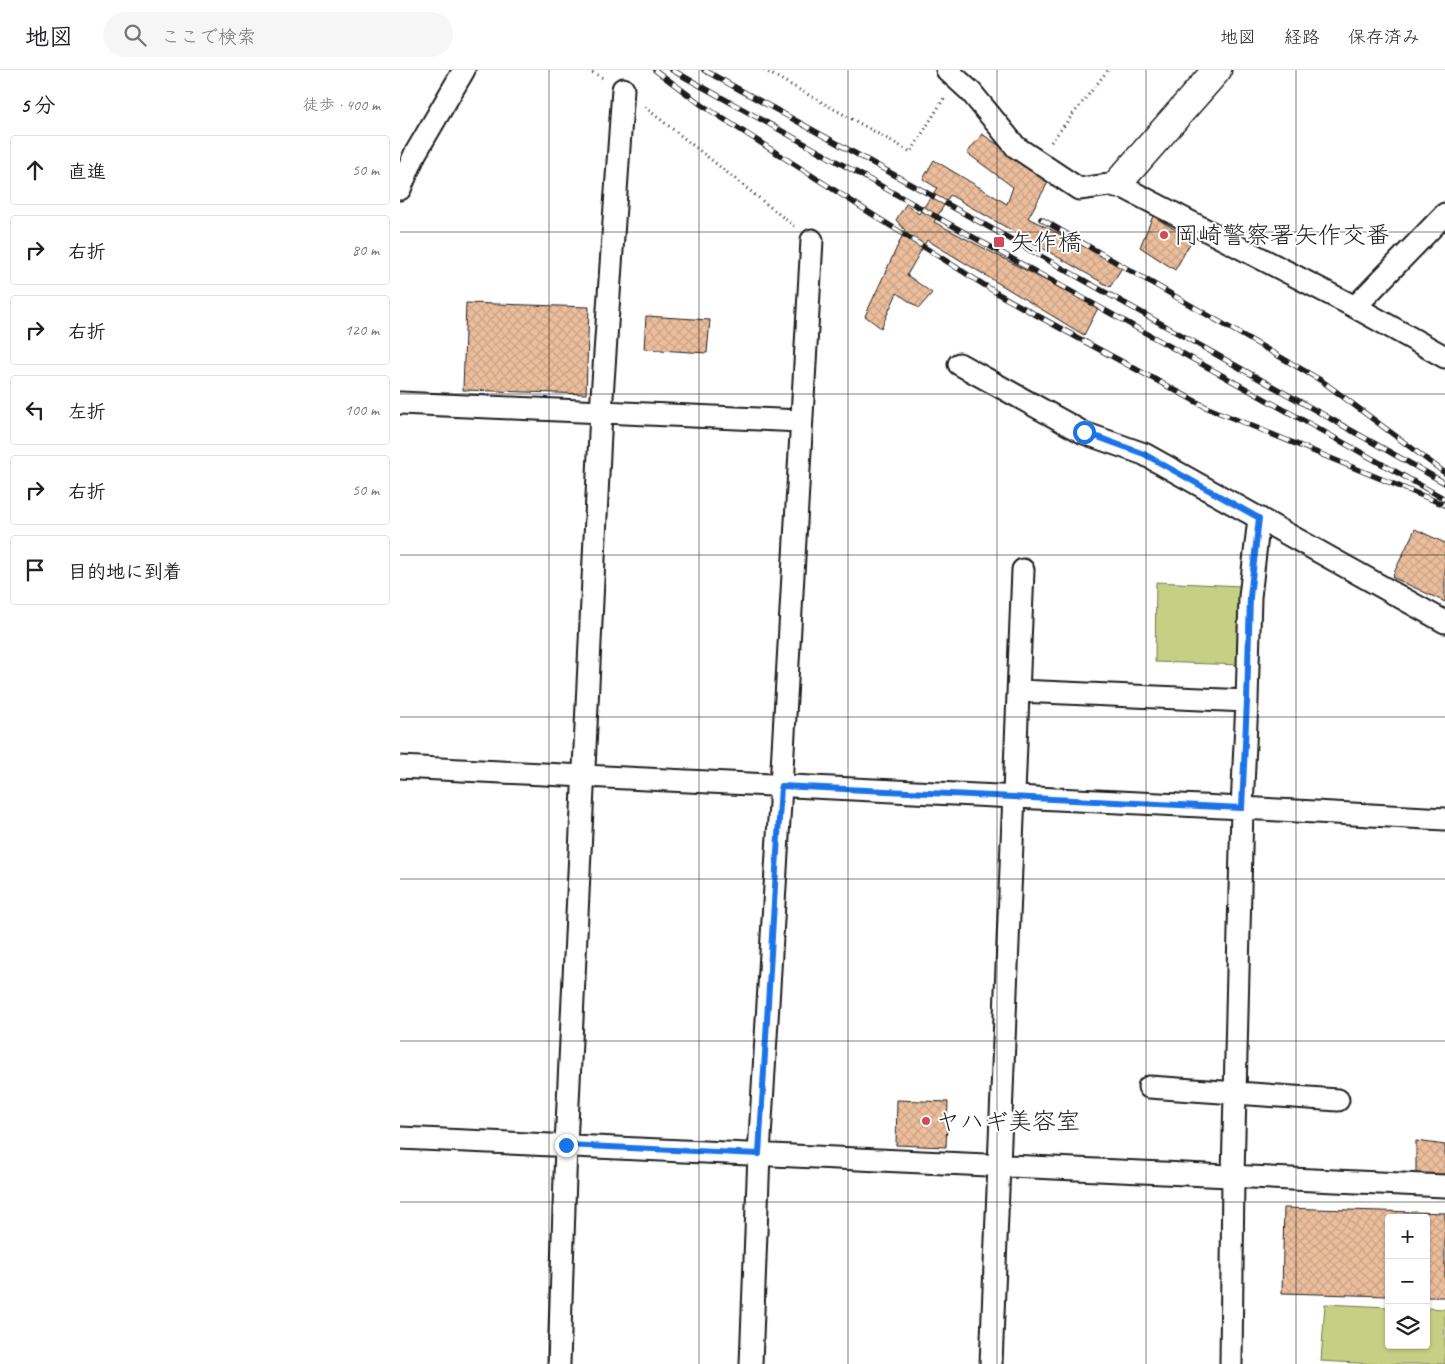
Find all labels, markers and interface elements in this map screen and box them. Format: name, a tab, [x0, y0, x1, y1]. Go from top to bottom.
search box	[103, 12, 453, 57]
icon: search	[121, 21, 149, 49]
text: 地図	[25, 22, 73, 52]
text: ここで検索	[161, 25, 256, 49]
text: 地図	[1220, 26, 1256, 48]
text: 経路	[1284, 26, 1320, 48]
text: 保存済み	[1348, 26, 1420, 48]
text: 5 分	[20, 92, 55, 118]
text: 徒歩 · 400 m	[303, 95, 380, 115]
icon: ahead	[21, 156, 49, 184]
text: 直進	[68, 160, 106, 184]
text: 50 m	[352, 160, 379, 180]
place label: 岡崎警察署矢作交番	[1174, 220, 1390, 250]
place label: 矢作橋	[1010, 227, 1082, 257]
marker: 岡崎警察署矢作交番	[1158, 229, 1170, 241]
marker: 矢作橋	[992, 235, 1006, 249]
icon: right	[21, 236, 49, 264]
text: 右折	[68, 240, 106, 264]
text: 80 m	[352, 240, 379, 260]
icon: right	[21, 316, 49, 344]
text: 右折	[68, 320, 106, 344]
text: 120 m	[345, 320, 379, 340]
icon: left	[21, 396, 49, 424]
text: 左折	[68, 400, 106, 424]
text: 100 m	[345, 400, 379, 420]
route start	[1073, 421, 1096, 444]
icon: right	[21, 476, 49, 504]
text: 右折	[68, 480, 106, 504]
text: 50 m	[352, 480, 379, 500]
icon: arrive	[21, 556, 49, 584]
text: 目的地に到着	[68, 560, 182, 584]
place label: ヤハギ美容室	[936, 1106, 1080, 1136]
marker: ヤハギ美容室	[920, 1115, 932, 1127]
route end	[555, 1134, 578, 1157]
map controls	[1385, 1214, 1430, 1349]
button: +	[1385, 1214, 1430, 1259]
button: −	[1385, 1259, 1430, 1304]
button: layers	[1385, 1304, 1430, 1349]

